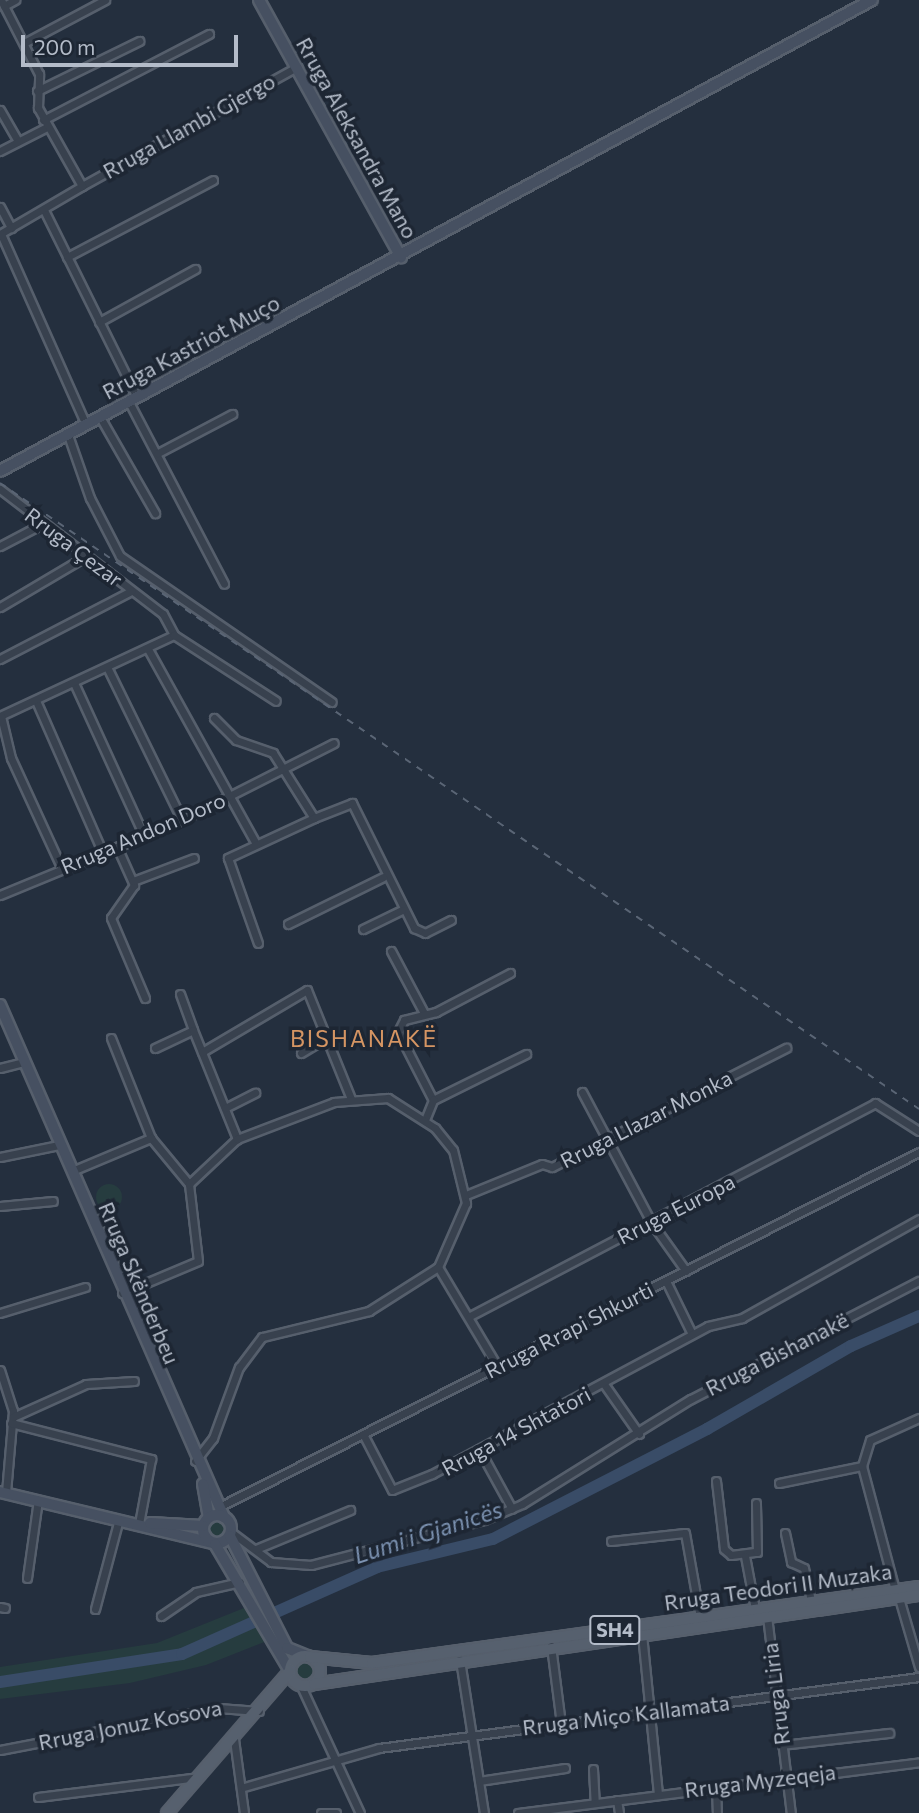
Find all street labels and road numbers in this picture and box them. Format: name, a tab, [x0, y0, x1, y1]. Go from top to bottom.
street label: Rruga Aleksandra Mano	[291, 33, 423, 243]
street label: Rruga Llambi Gjergo	[99, 68, 279, 184]
street label: Rruga Kastriot Muço	[98, 290, 284, 404]
street label: Rruga Çezar	[20, 502, 128, 592]
street label: Rruga Andon Doro	[57, 787, 229, 879]
street label: Rruga Llazar Monka	[556, 1065, 736, 1173]
street label: Rruga Europa	[613, 1169, 739, 1249]
street label: Rruga Skënderbeu	[93, 1198, 185, 1368]
street label: Rruga Rrapi Shkurti	[481, 1277, 657, 1383]
street label: Rruga Bishanakë	[701, 1307, 853, 1401]
street label: Rruga 14 Shtatori	[437, 1381, 595, 1481]
street label: Rruga Teodori II Muzaka	[663, 1559, 893, 1615]
road number: SH4	[589, 1614, 641, 1646]
street label: Rruga Liria	[757, 1642, 795, 1746]
street label: Rruga Miço Kallamata	[521, 1690, 731, 1740]
street label: Rruga Jonuz Kosova	[36, 1695, 224, 1755]
street label: Rruga Myzeqeja	[683, 1759, 837, 1803]

